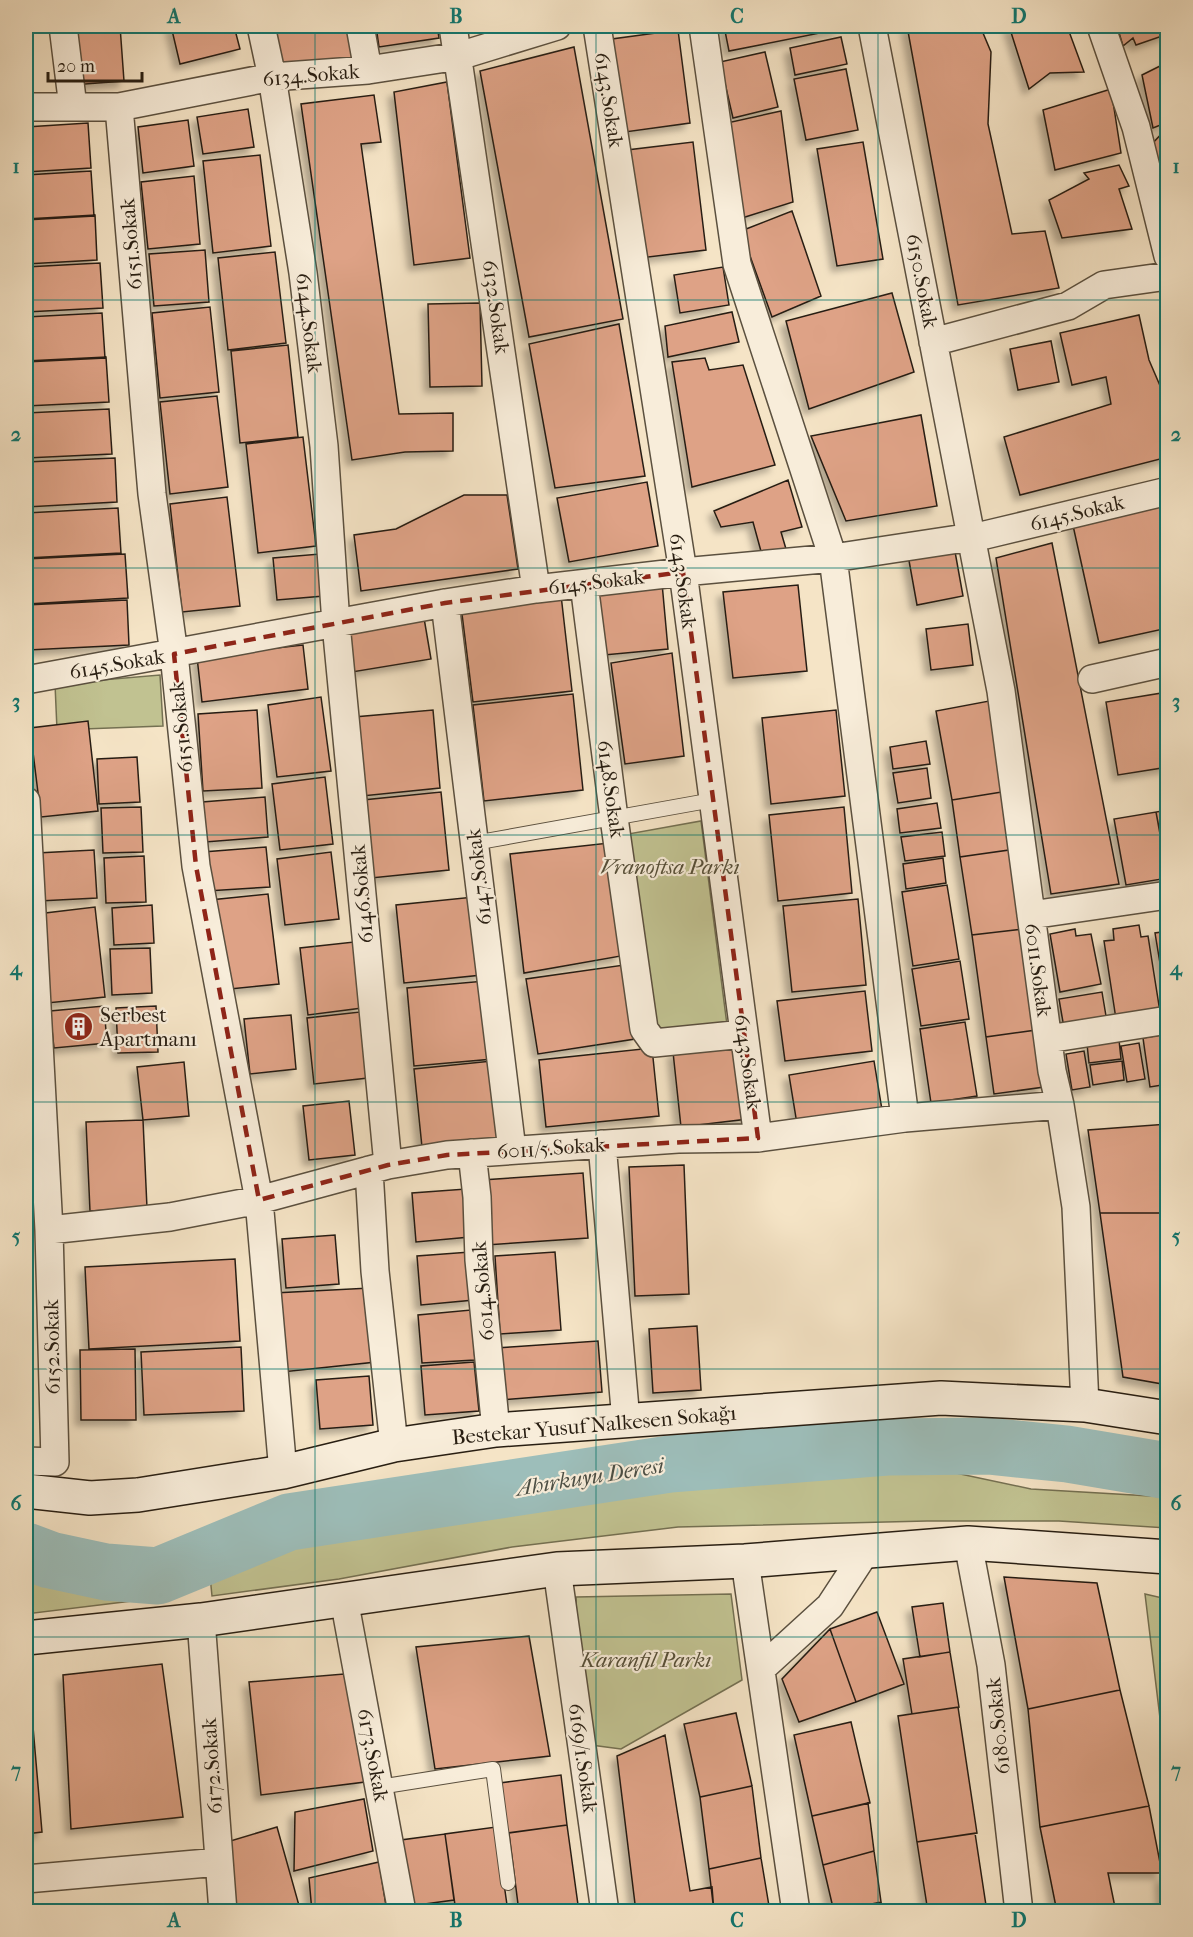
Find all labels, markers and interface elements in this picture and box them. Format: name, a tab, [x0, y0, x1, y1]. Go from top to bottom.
text: A	[166, 5, 182, 28]
text: B	[449, 5, 463, 28]
text: C	[730, 5, 744, 28]
text: D	[1011, 5, 1027, 28]
scale bar	[48, 45, 142, 83]
street label: 6143.Sokak	[590, 50, 628, 150]
text: 20 m	[57, 56, 95, 77]
street label: 6134.Sokak	[262, 59, 361, 91]
text: 1	[12, 155, 20, 178]
text: 1	[1172, 155, 1180, 178]
street label: 6151.Sokak	[115, 197, 147, 291]
street label: 6150.Sokak	[901, 232, 943, 331]
street label: 6132.Sokak	[478, 258, 515, 356]
street label: 6144.Sokak	[291, 271, 327, 375]
text: 2	[11, 423, 21, 446]
text: 2	[1171, 423, 1181, 446]
street label: 6145.Sokak	[1027, 490, 1127, 536]
street label: 6143.Sokak	[664, 532, 702, 631]
street label: 6145.Sokak	[547, 564, 645, 600]
street label: 6145.Sokak	[67, 644, 167, 684]
street label: 6151.Sokak	[164, 680, 198, 774]
text: 3	[12, 690, 20, 713]
text: 3	[1172, 690, 1180, 713]
street label: 6148.Sokak	[592, 739, 630, 840]
street label: 6147.Sokak	[461, 827, 497, 927]
street label: 6146.Sokak	[346, 843, 378, 944]
park label: Vranoftsa Parkı	[600, 855, 740, 879]
street label: 6011.Sokak	[1020, 922, 1056, 1019]
text: 4	[9, 957, 23, 981]
text: 4	[1169, 957, 1183, 981]
place label: Serbest Apartmanı	[99, 1003, 197, 1051]
building icon: Serbest Apartmanı	[63, 1011, 95, 1043]
street label: 6143.Sokak	[729, 1013, 767, 1112]
street label: 6011/5.Sokak	[496, 1132, 606, 1164]
text: 5	[12, 1225, 21, 1248]
text: 5	[1172, 1225, 1181, 1248]
street label: 6014.Sokak	[467, 1240, 499, 1342]
street label: 6152.Sokak	[39, 1299, 65, 1395]
street label: Bestekar Yusuf Nalkesen Sokağı	[451, 1401, 737, 1449]
water label: Ahırkuyu Deresi	[512, 1452, 667, 1502]
text: 6	[11, 1492, 23, 1515]
text: 6	[1171, 1492, 1183, 1515]
park label: Karanfil Parkı	[579, 1648, 711, 1672]
street label: 6180.Sokak	[981, 1676, 1015, 1776]
street label: 6169/1.Sokak	[563, 1702, 603, 1814]
street label: 6173.Sokak	[352, 1706, 394, 1804]
street label: 6172.Sokak	[197, 1717, 227, 1815]
text: 7	[10, 1759, 21, 1782]
text: 7	[1170, 1759, 1181, 1782]
text: A	[166, 1909, 182, 1932]
text: B	[449, 1909, 463, 1932]
text: C	[730, 1909, 744, 1932]
text: D	[1011, 1909, 1027, 1932]

